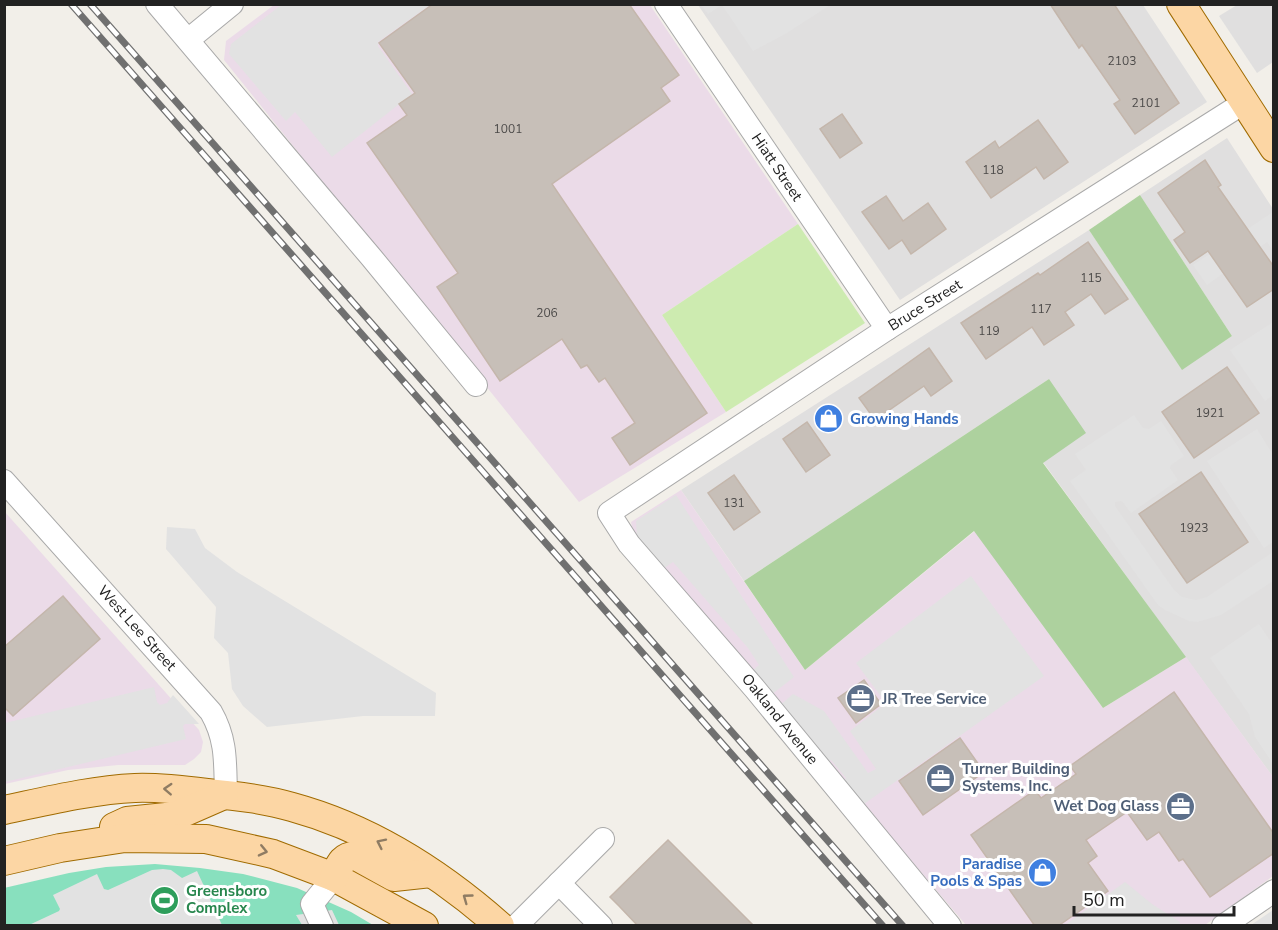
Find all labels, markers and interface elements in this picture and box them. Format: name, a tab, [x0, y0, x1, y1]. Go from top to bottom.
house number: 2103	[1108, 53, 1136, 69]
house number: 2101	[1132, 95, 1160, 111]
house number: 1001	[494, 121, 522, 137]
street label: Hiatt Street	[747, 129, 807, 206]
house number: 118	[982, 162, 1004, 178]
house number: 115	[1080, 270, 1102, 286]
street label: Bruce Street	[884, 274, 966, 336]
house number: 117	[1030, 301, 1052, 317]
house number: 206	[536, 305, 558, 321]
house number: 119	[978, 323, 1000, 339]
shop icon: Growing Hands	[813, 403, 845, 435]
house number: 1921	[1196, 405, 1224, 421]
place label: Growing Hands	[850, 409, 959, 429]
house number: 131	[723, 495, 745, 511]
house number: 1923	[1180, 520, 1208, 536]
street label: West Lee Street	[93, 581, 181, 676]
street label: Oakland Avenue	[737, 669, 823, 769]
office icon: JR Tree Service	[845, 683, 877, 715]
place label: JR Tree Service	[881, 689, 987, 709]
place label: Turner Building Systems, Inc.	[962, 759, 1070, 796]
office icon: Turner Building Systems, Inc.	[925, 762, 957, 794]
one-way arrow	[163, 782, 172, 795]
office icon: Wet Dog Glass	[1164, 790, 1196, 822]
place label: Wet Dog Glass	[1053, 796, 1159, 816]
one-way arrow	[376, 839, 387, 851]
one-way arrow	[258, 844, 268, 857]
place label: Paradise Pools & Spas	[930, 854, 1022, 891]
shop icon: Paradise Pools & Spas	[1027, 857, 1059, 889]
scale bar	[1074, 879, 1234, 917]
place label: Greensboro Complex	[186, 881, 268, 918]
sports icon: Greensboro Complex	[149, 884, 181, 916]
text: 50 m	[1083, 888, 1125, 912]
one-way arrow	[462, 894, 473, 905]

